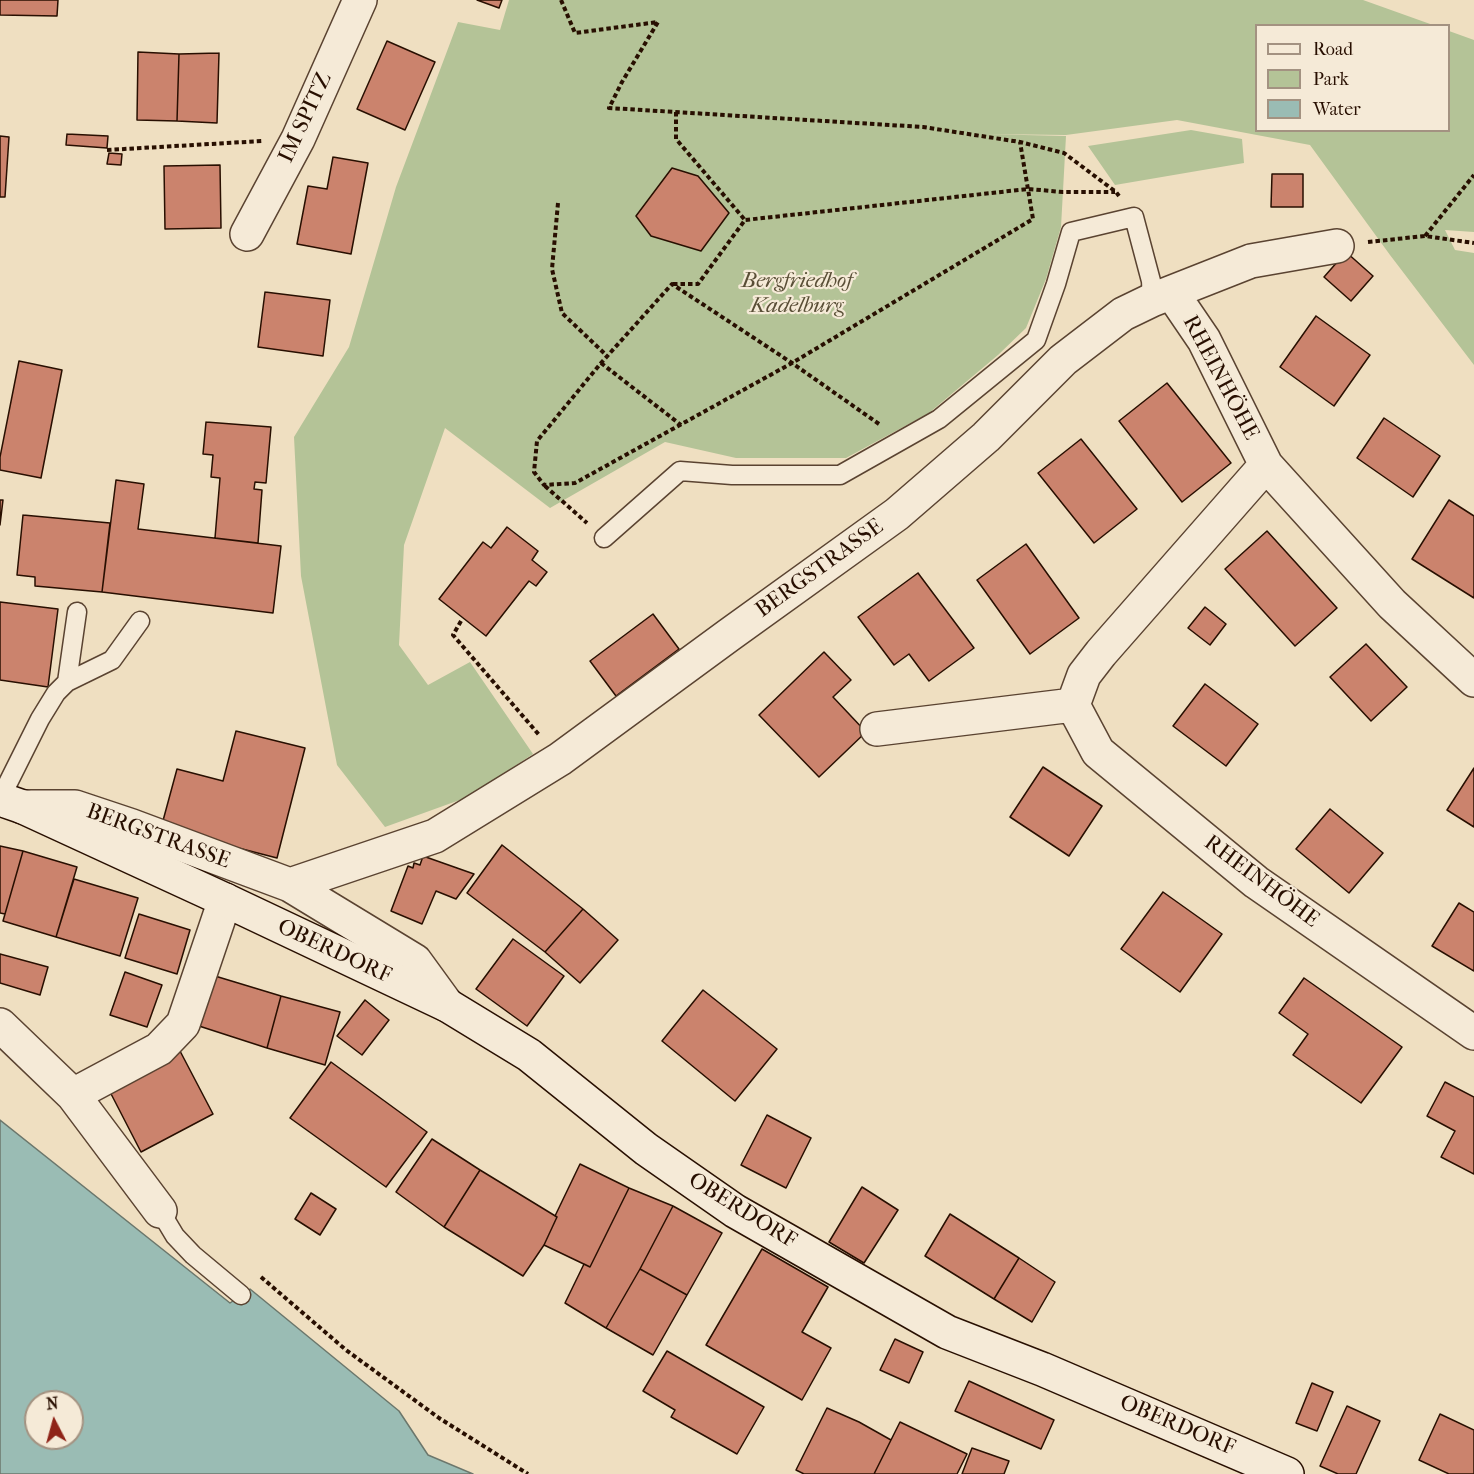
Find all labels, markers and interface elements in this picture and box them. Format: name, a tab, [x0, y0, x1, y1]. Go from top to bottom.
legend	[1255, 24, 1450, 132]
text: Road	[1313, 39, 1353, 60]
street label: IM SPITZ	[274, 69, 338, 167]
text: Park	[1313, 69, 1349, 90]
text: Water	[1313, 99, 1361, 120]
park label: Bergfriedhof Kadelburg	[742, 269, 852, 320]
street label: RHEINHÖHE	[1176, 311, 1264, 445]
street label: BERGSTRASSE	[751, 514, 889, 624]
street label: BERGSTRASSE	[83, 799, 233, 875]
street label: RHEINHÖHE	[1198, 830, 1324, 934]
street label: OBERDORF	[273, 914, 395, 990]
street label: OBERDORF	[683, 1167, 801, 1255]
north arrow	[24, 1390, 84, 1450]
street label: OBERDORF	[1115, 1390, 1239, 1462]
text: N	[45, 1394, 59, 1414]

